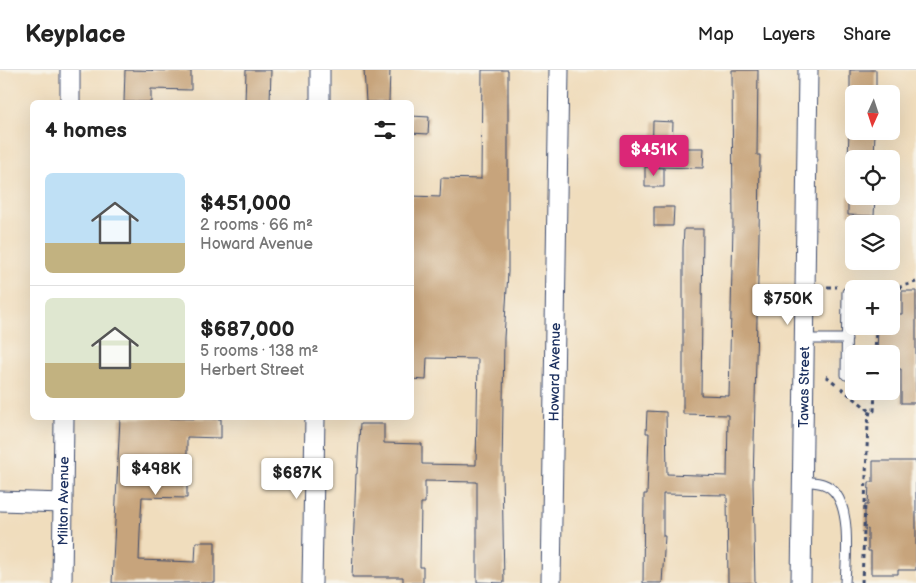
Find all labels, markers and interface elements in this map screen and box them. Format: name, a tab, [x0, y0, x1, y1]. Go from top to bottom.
text: Keyplace	[25, 20, 126, 49]
text: Map	[698, 24, 734, 45]
text: Layers	[762, 24, 815, 45]
text: Share	[843, 24, 891, 45]
north arrow	[845, 85, 900, 140]
map controls	[845, 85, 900, 400]
icon: filters	[371, 116, 399, 144]
text: 4 homes	[45, 118, 127, 143]
pin: $451K	[619, 134, 689, 177]
text: $451K	[631, 141, 677, 160]
button: locate	[845, 150, 900, 205]
text: $451,000	[200, 191, 291, 216]
icon: home	[85, 193, 145, 253]
button: layers	[845, 215, 900, 270]
text: 2 rooms · 66 m²	[200, 216, 313, 235]
text: Howard Avenue	[200, 235, 313, 254]
button: +	[845, 280, 900, 335]
pin: $750K	[753, 284, 823, 326]
text: $750K	[763, 290, 813, 309]
text: $687,000	[200, 317, 295, 342]
icon: home	[85, 318, 145, 378]
street label: Howard Avenue	[546, 322, 564, 422]
text: 5 rooms · 138 m²	[200, 342, 319, 361]
button: −	[845, 345, 900, 400]
street label: Tawas Street	[795, 346, 813, 428]
text: Herbert Street	[200, 361, 304, 380]
pin: $498K	[121, 454, 191, 496]
street label: Milton Avenue	[54, 456, 73, 546]
pin: $687K	[262, 458, 332, 500]
text: $498K	[131, 460, 181, 479]
text: $687K	[272, 464, 322, 483]

